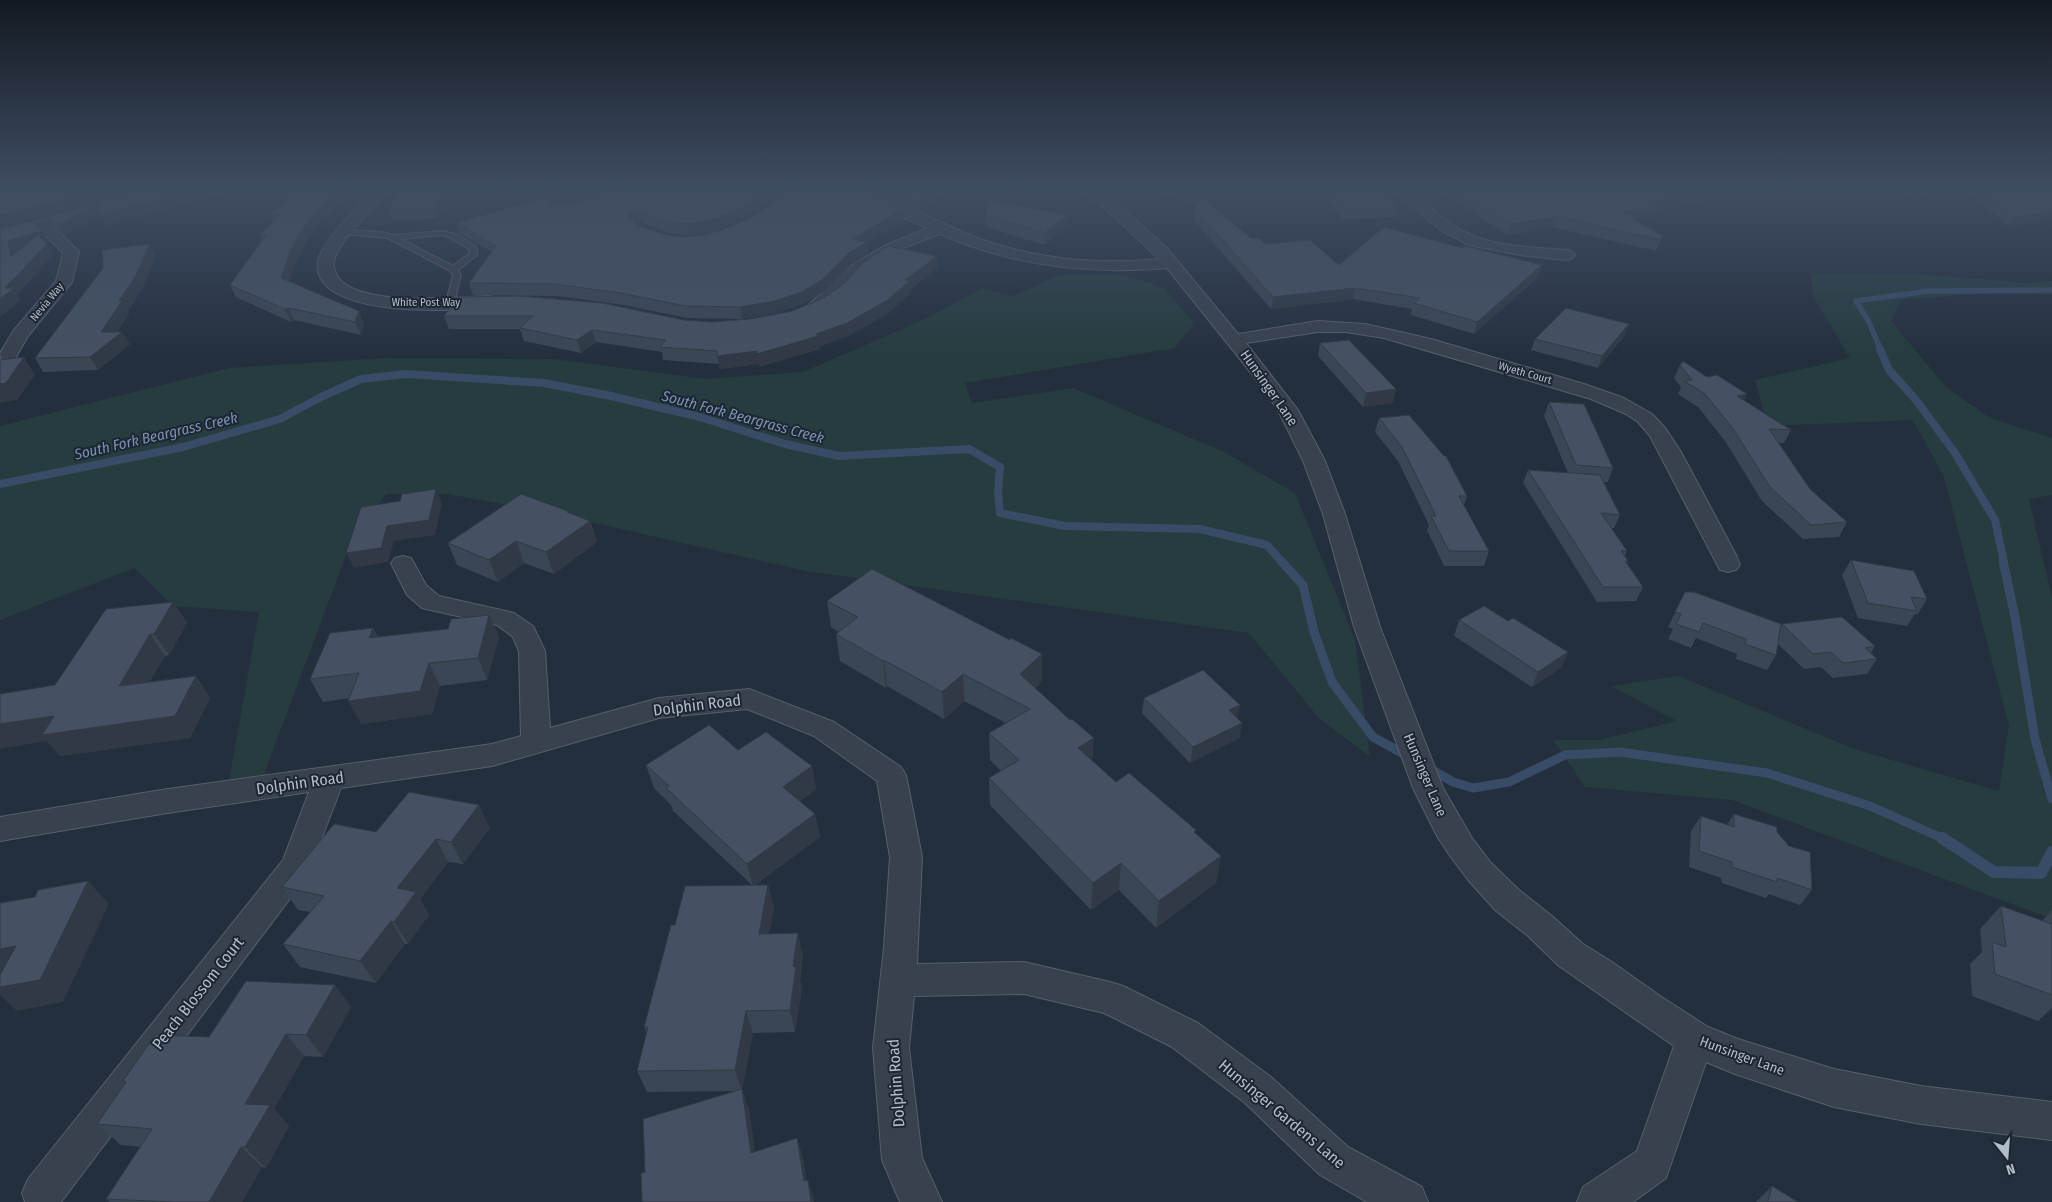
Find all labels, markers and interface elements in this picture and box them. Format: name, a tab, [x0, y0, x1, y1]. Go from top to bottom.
street label: Nevia Way	[28, 280, 67, 324]
street label: White Post Way	[392, 296, 460, 309]
street label: Hunsinger Lane	[1237, 347, 1301, 429]
street label: Wyeth Court	[1497, 359, 1554, 387]
water label: South Fork Beargrass Creek	[659, 386, 827, 447]
water label: South Fork Beargrass Creek	[72, 408, 240, 464]
street label: Dolphin Road	[652, 690, 742, 720]
street label: Hunsinger Lane	[1400, 731, 1450, 819]
street label: Dolphin Road	[255, 767, 345, 799]
street label: Peach Blossom Court	[148, 932, 248, 1053]
street label: Hunsinger Lane	[1697, 1033, 1787, 1079]
street label: Dolphin Road	[883, 1038, 909, 1128]
street label: Hunsinger Gardens Lane	[1215, 1056, 1349, 1172]
north arrow	[1982, 1132, 2032, 1182]
text: N	[2004, 1160, 2017, 1178]

